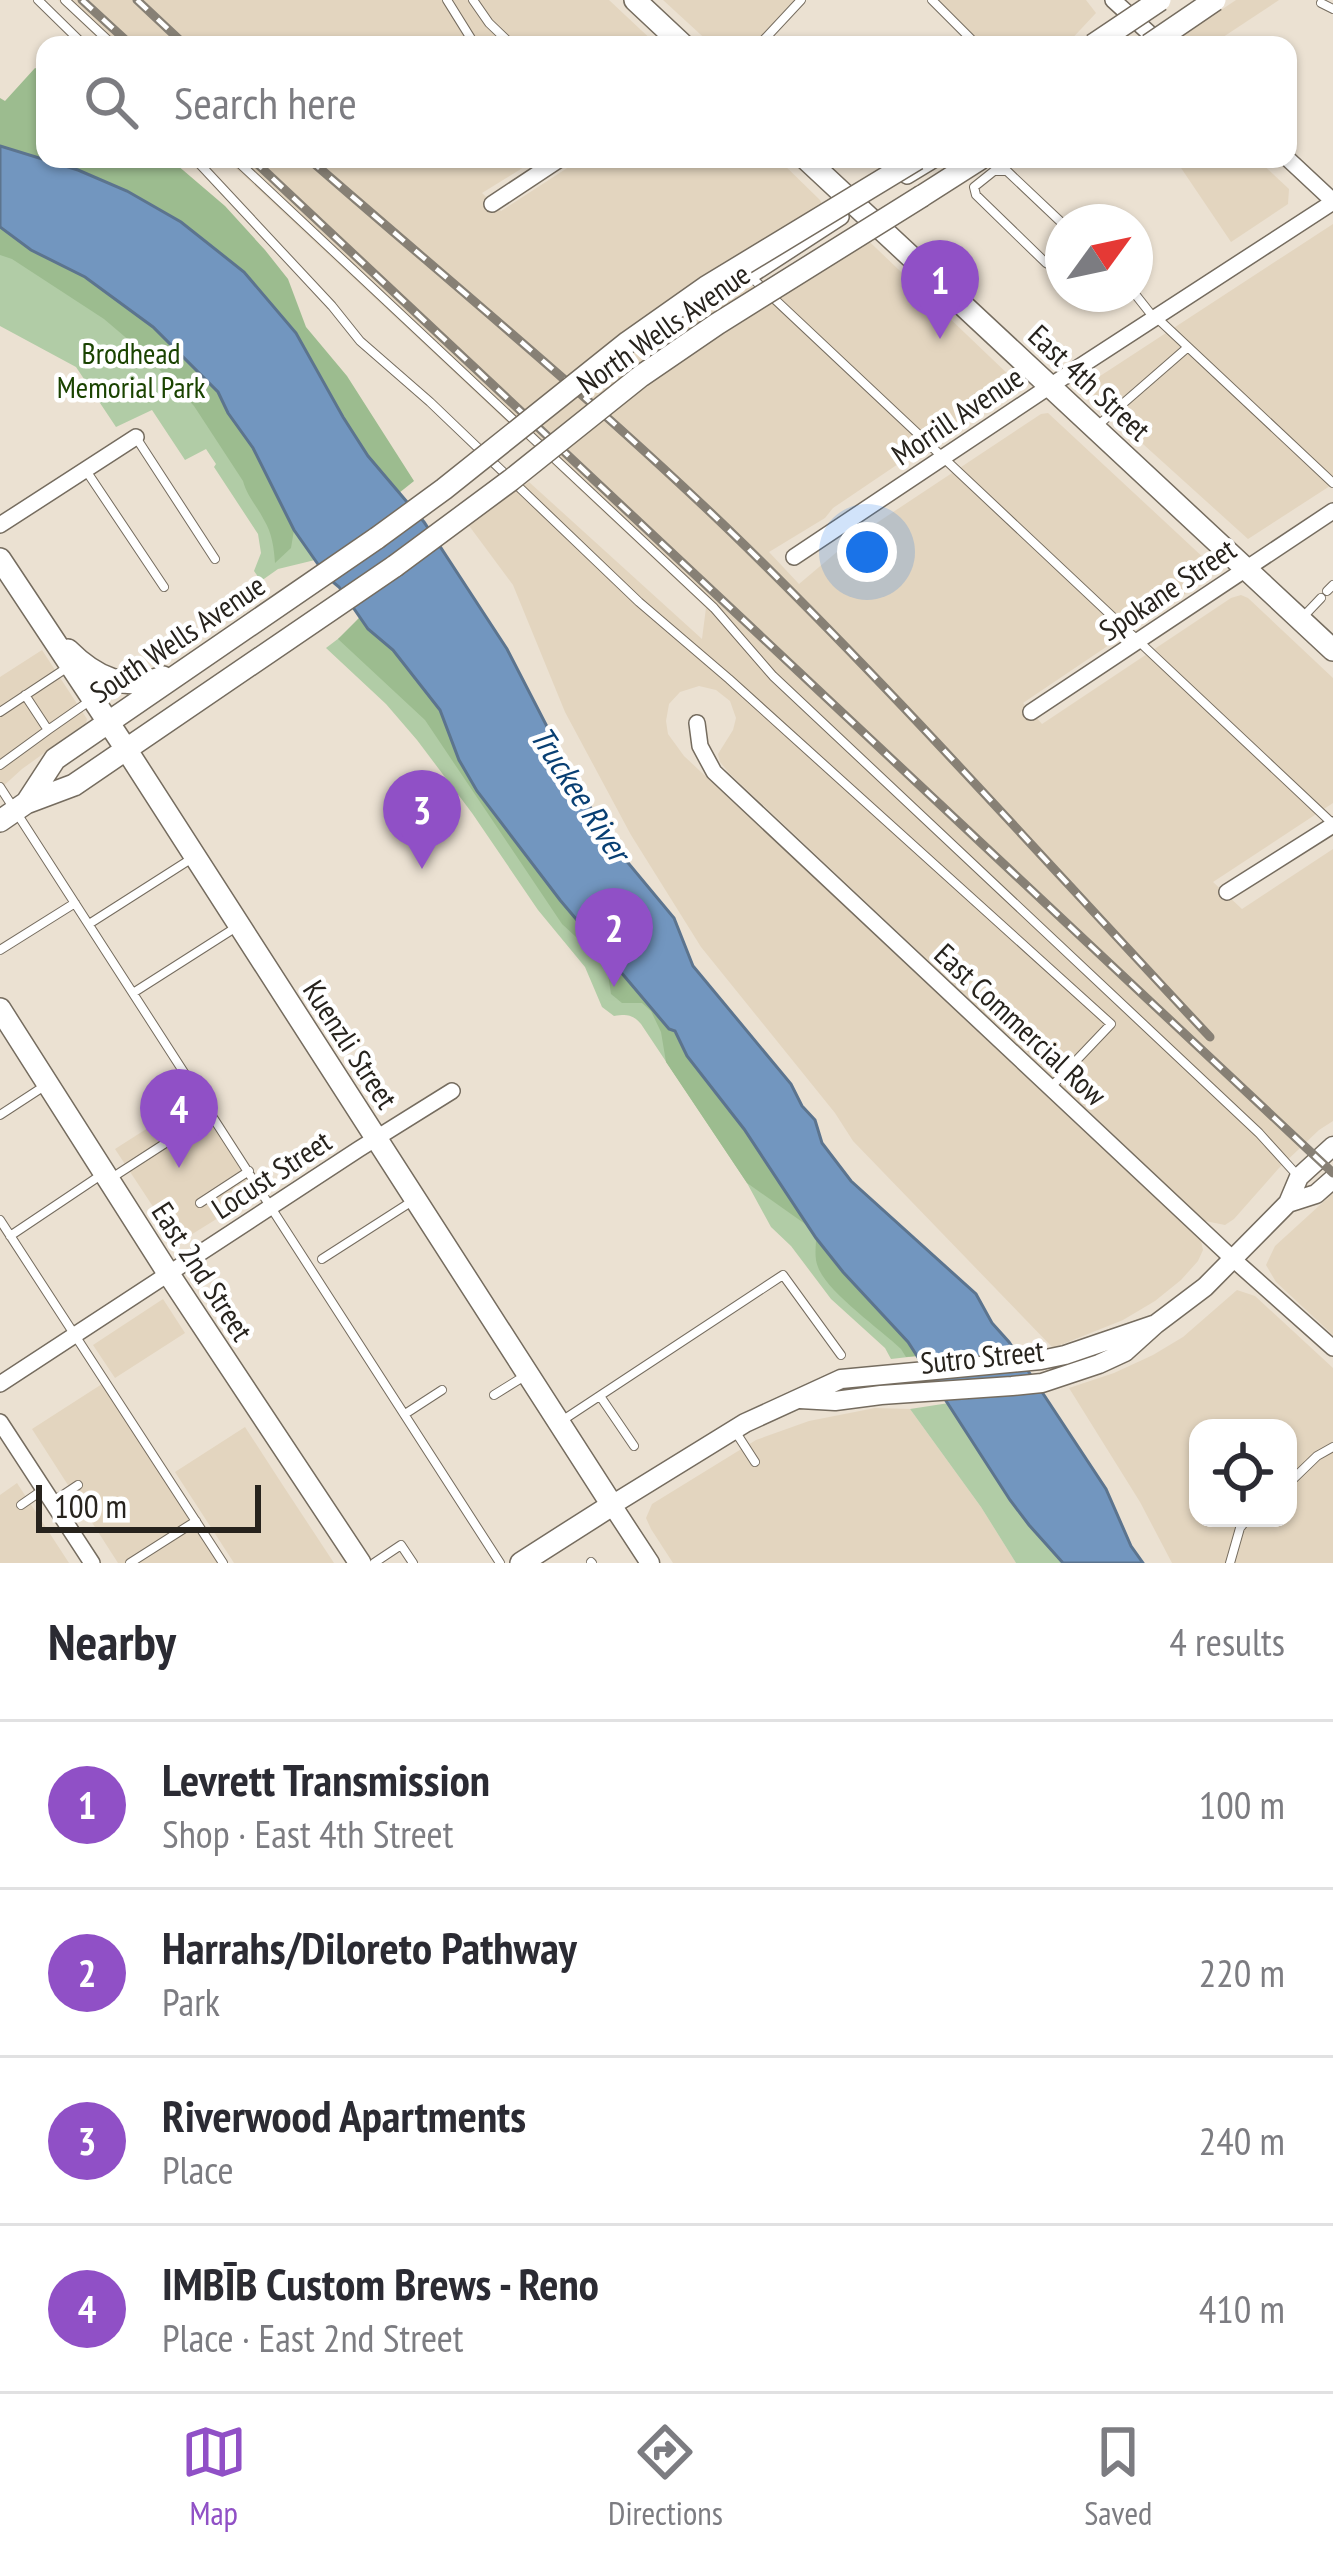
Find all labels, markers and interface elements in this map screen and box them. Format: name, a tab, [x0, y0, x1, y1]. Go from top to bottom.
search box	[36, 36, 1297, 168]
icon: search	[78, 69, 144, 135]
text: Search here	[174, 73, 357, 131]
north arrow	[1045, 204, 1153, 312]
pin: 1	[901, 240, 979, 339]
street label: North Wells Avenue	[569, 254, 757, 402]
street label: East 4th Street	[1021, 316, 1160, 449]
park label: Brodhead Memorial Park	[57, 333, 206, 406]
street label: Morrill Avenue	[884, 357, 1030, 473]
your location	[837, 522, 897, 582]
street label: Spokane Street	[1091, 529, 1243, 649]
street label: South Wells Avenue	[82, 565, 272, 711]
water label: Truckee River	[522, 718, 643, 872]
pin: 3	[383, 770, 461, 869]
pin: 2	[575, 888, 653, 987]
street label: East Commercial Row	[927, 934, 1115, 1114]
street label: Kuenzli Street	[295, 972, 407, 1116]
pin: 4	[140, 1069, 218, 1168]
street label: Locust Street	[204, 1121, 339, 1227]
street label: East 2nd Street	[144, 1194, 263, 1348]
street label: Sutro Street	[918, 1330, 1046, 1382]
map controls	[1189, 1419, 1297, 1527]
button: locate	[1189, 1419, 1297, 1527]
scale bar	[36, 1479, 261, 1532]
text: 100 m	[54, 1484, 127, 1527]
text: Nearby	[48, 1608, 176, 1674]
text: 4 results	[1169, 1616, 1285, 1667]
text: Levrett Transmission	[162, 1750, 490, 1808]
text: 1	[78, 1779, 96, 1830]
text: 100 m	[1199, 1779, 1285, 1830]
text: Shop · East 4th Street	[162, 1808, 453, 1859]
text: Harrahs/Diloreto Pathway	[162, 1918, 577, 1976]
text: 2	[78, 1947, 96, 1998]
text: 220 m	[1199, 1947, 1285, 1998]
text: Park	[162, 1976, 220, 2027]
text: Riverwood Apartments	[162, 2086, 526, 2144]
text: 3	[78, 2115, 96, 2166]
text: 240 m	[1199, 2115, 1285, 2166]
text: Place	[162, 2144, 234, 2195]
text: IMBĪB Custom Brews - Reno	[162, 2254, 599, 2312]
text: 4	[78, 2283, 96, 2334]
text: 410 m	[1199, 2283, 1285, 2334]
text: Place · East 2nd Street	[162, 2312, 464, 2363]
tab: Map	[181, 2419, 247, 2534]
tab: Directions	[608, 2419, 723, 2534]
tab: Saved	[1084, 2419, 1152, 2534]

